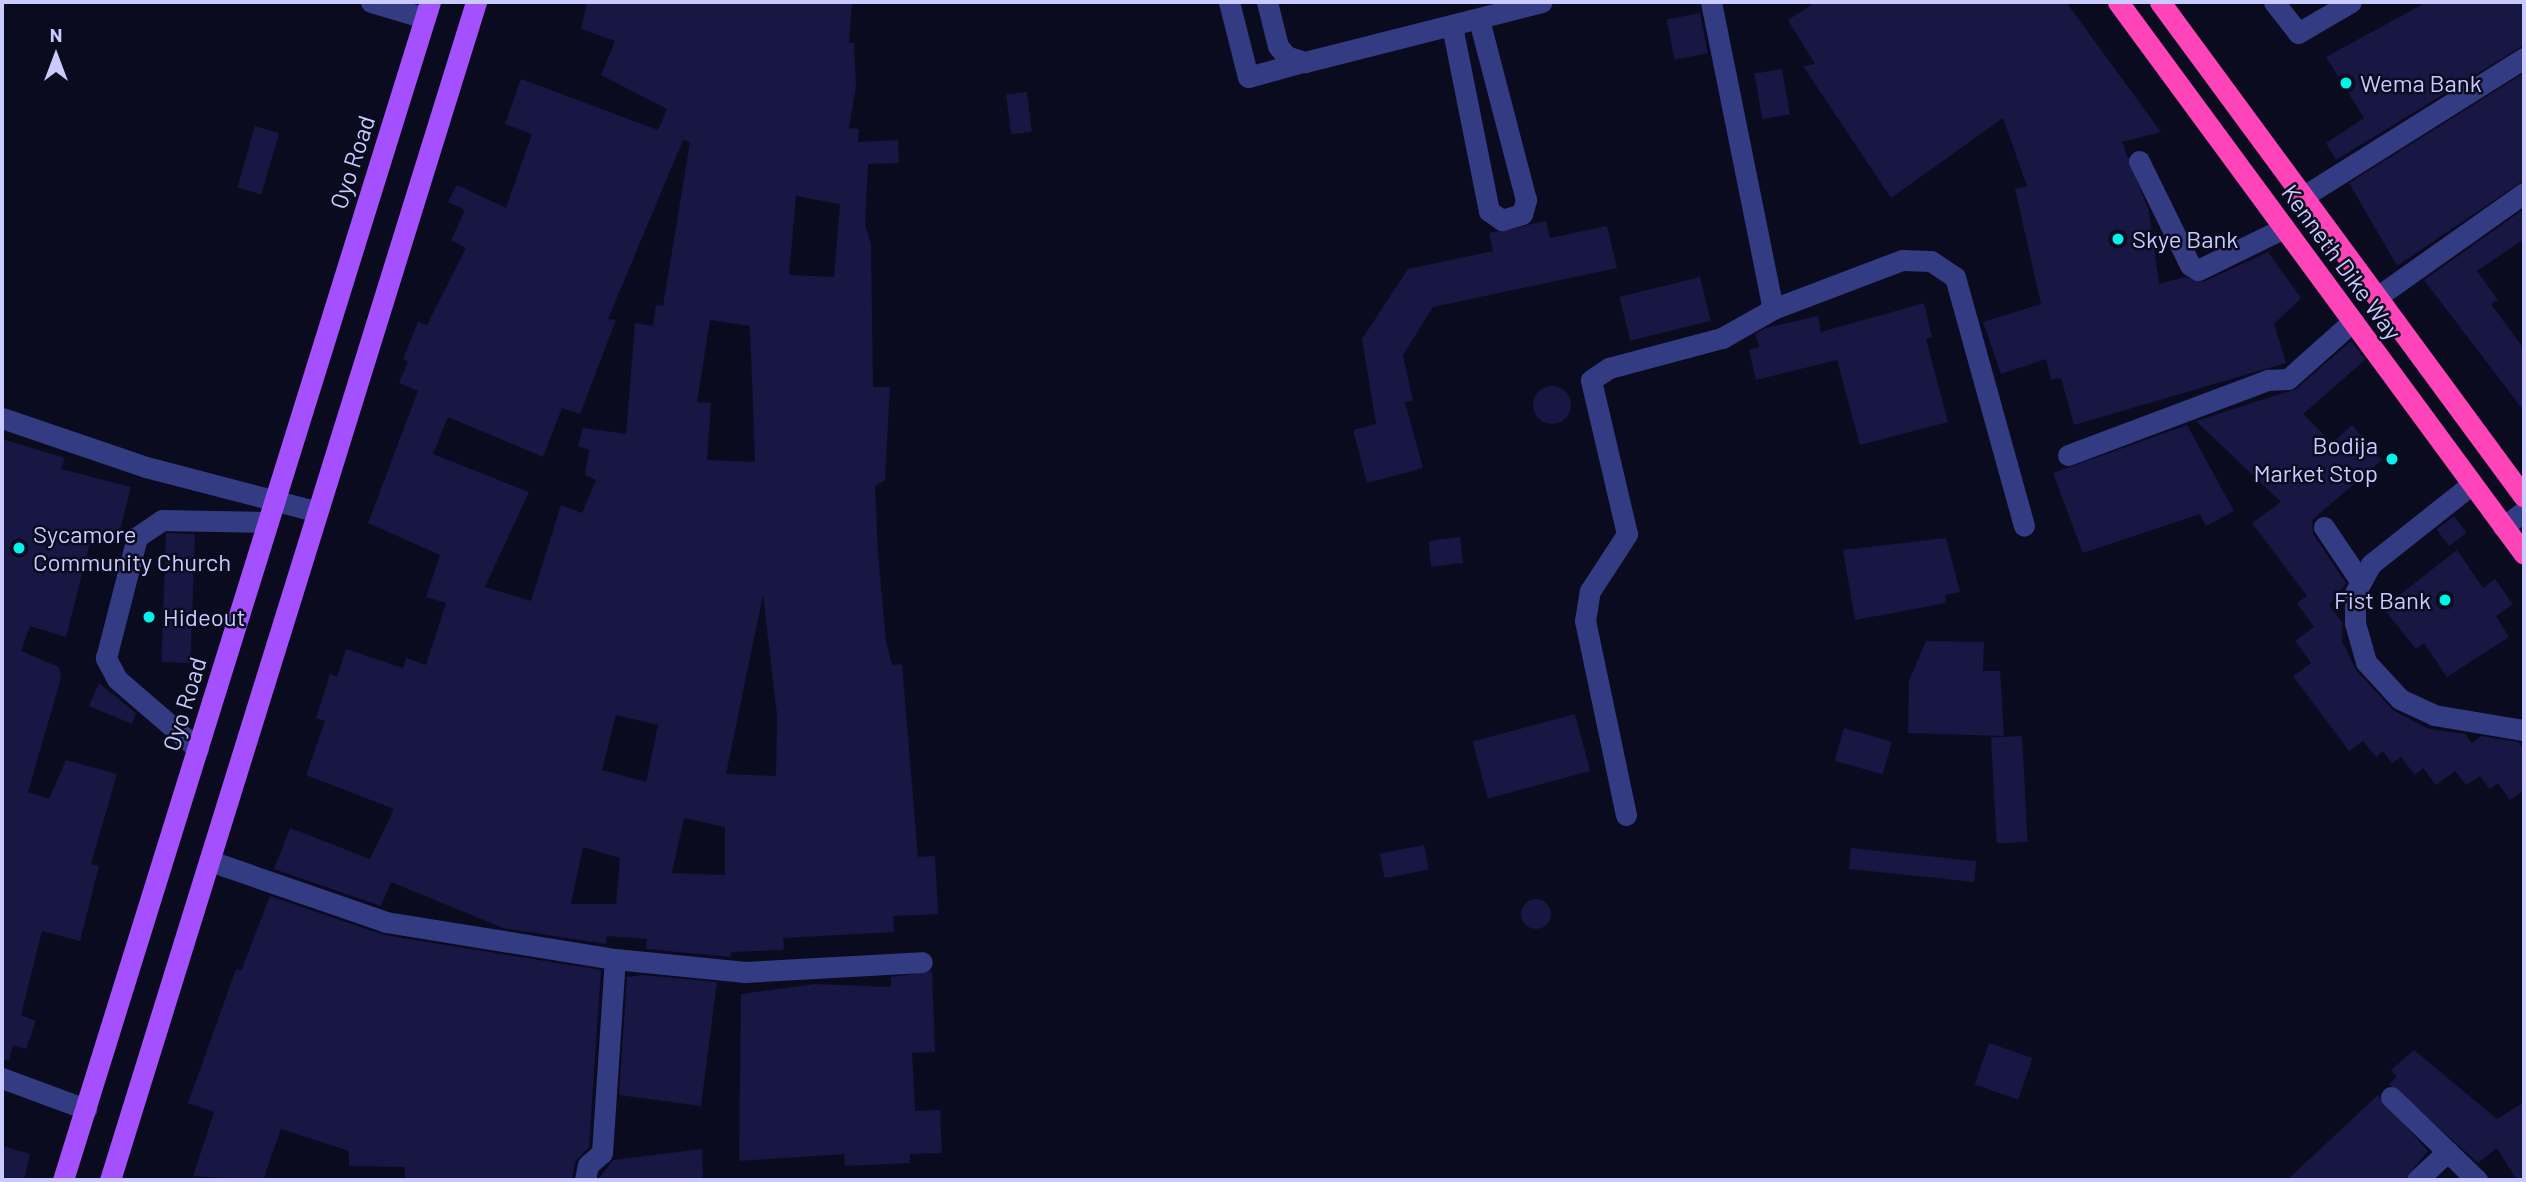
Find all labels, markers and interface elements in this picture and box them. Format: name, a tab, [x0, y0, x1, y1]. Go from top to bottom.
north arrow	[21, 21, 91, 91]
text: N	[50, 23, 62, 46]
place label: Wema Bank	[2360, 69, 2482, 97]
marker: Wema Bank	[2338, 75, 2354, 91]
street label: Oyo Road	[323, 112, 381, 212]
street label: Kenneth Dike Way	[2276, 179, 2408, 345]
place label: Skye Bank	[2132, 225, 2238, 253]
marker: Skye Bank	[2110, 231, 2126, 247]
place label: Bodija Market Stop	[2253, 431, 2378, 487]
marker: Bodija Market Stop	[2384, 451, 2400, 467]
place label: Sycamore Community Church	[33, 520, 231, 576]
marker: Sycamore Community Church	[11, 540, 27, 556]
place label: Fist Bank	[2334, 586, 2431, 614]
marker: Fist Bank	[2437, 592, 2453, 608]
place label: Hideout	[163, 603, 245, 631]
marker: Hideout	[141, 609, 157, 625]
street label: Oyo Road	[156, 654, 212, 754]

